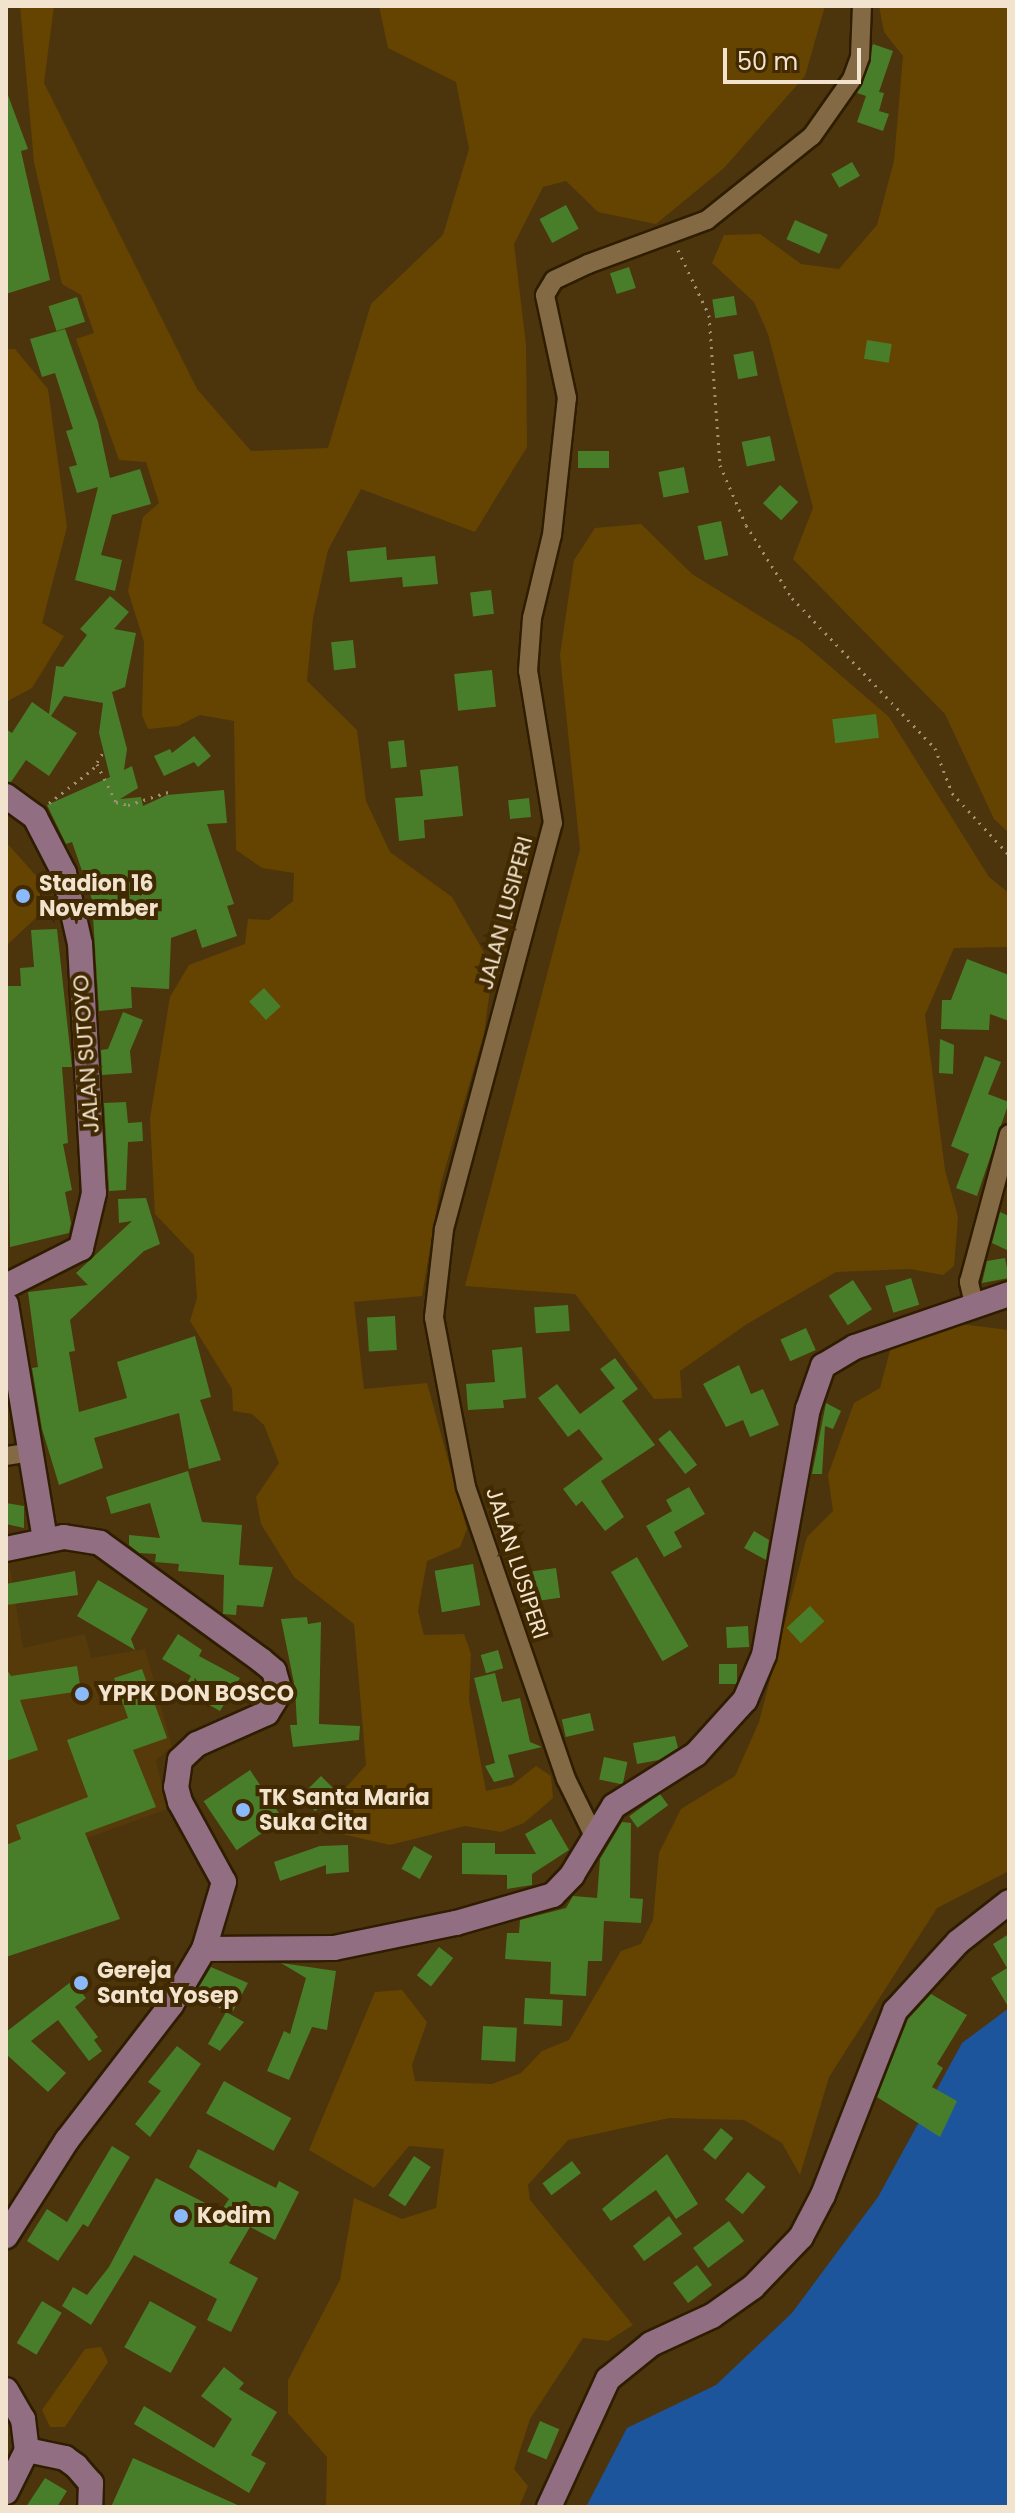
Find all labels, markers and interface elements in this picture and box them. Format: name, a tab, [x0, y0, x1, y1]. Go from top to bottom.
scale bar	[727, 32, 865, 82]
text: 50 m	[737, 45, 798, 78]
street label: JALAN LUSIPERI	[472, 833, 538, 993]
place label: Stadion 16 November	[39, 870, 158, 922]
marker: Stadion 16 November	[14, 887, 32, 905]
street label: JALAN SUTOYO	[67, 974, 105, 1134]
street label: JALAN LUSIPERI	[480, 1484, 554, 1642]
place label: YPPK DON BOSCO	[98, 1681, 294, 1707]
marker: YPPK DON BOSCO	[73, 1685, 91, 1703]
place label: TK Santa Maria Suka Cita	[259, 1784, 430, 1836]
marker: TK Santa Maria Suka Cita	[234, 1801, 252, 1819]
place label: Gereja Santa Yosep	[97, 1957, 238, 2008]
marker: Gereja Santa Yosep	[72, 1974, 90, 1992]
place label: Kodim	[197, 2203, 271, 2229]
marker: Kodim	[172, 2207, 190, 2225]

